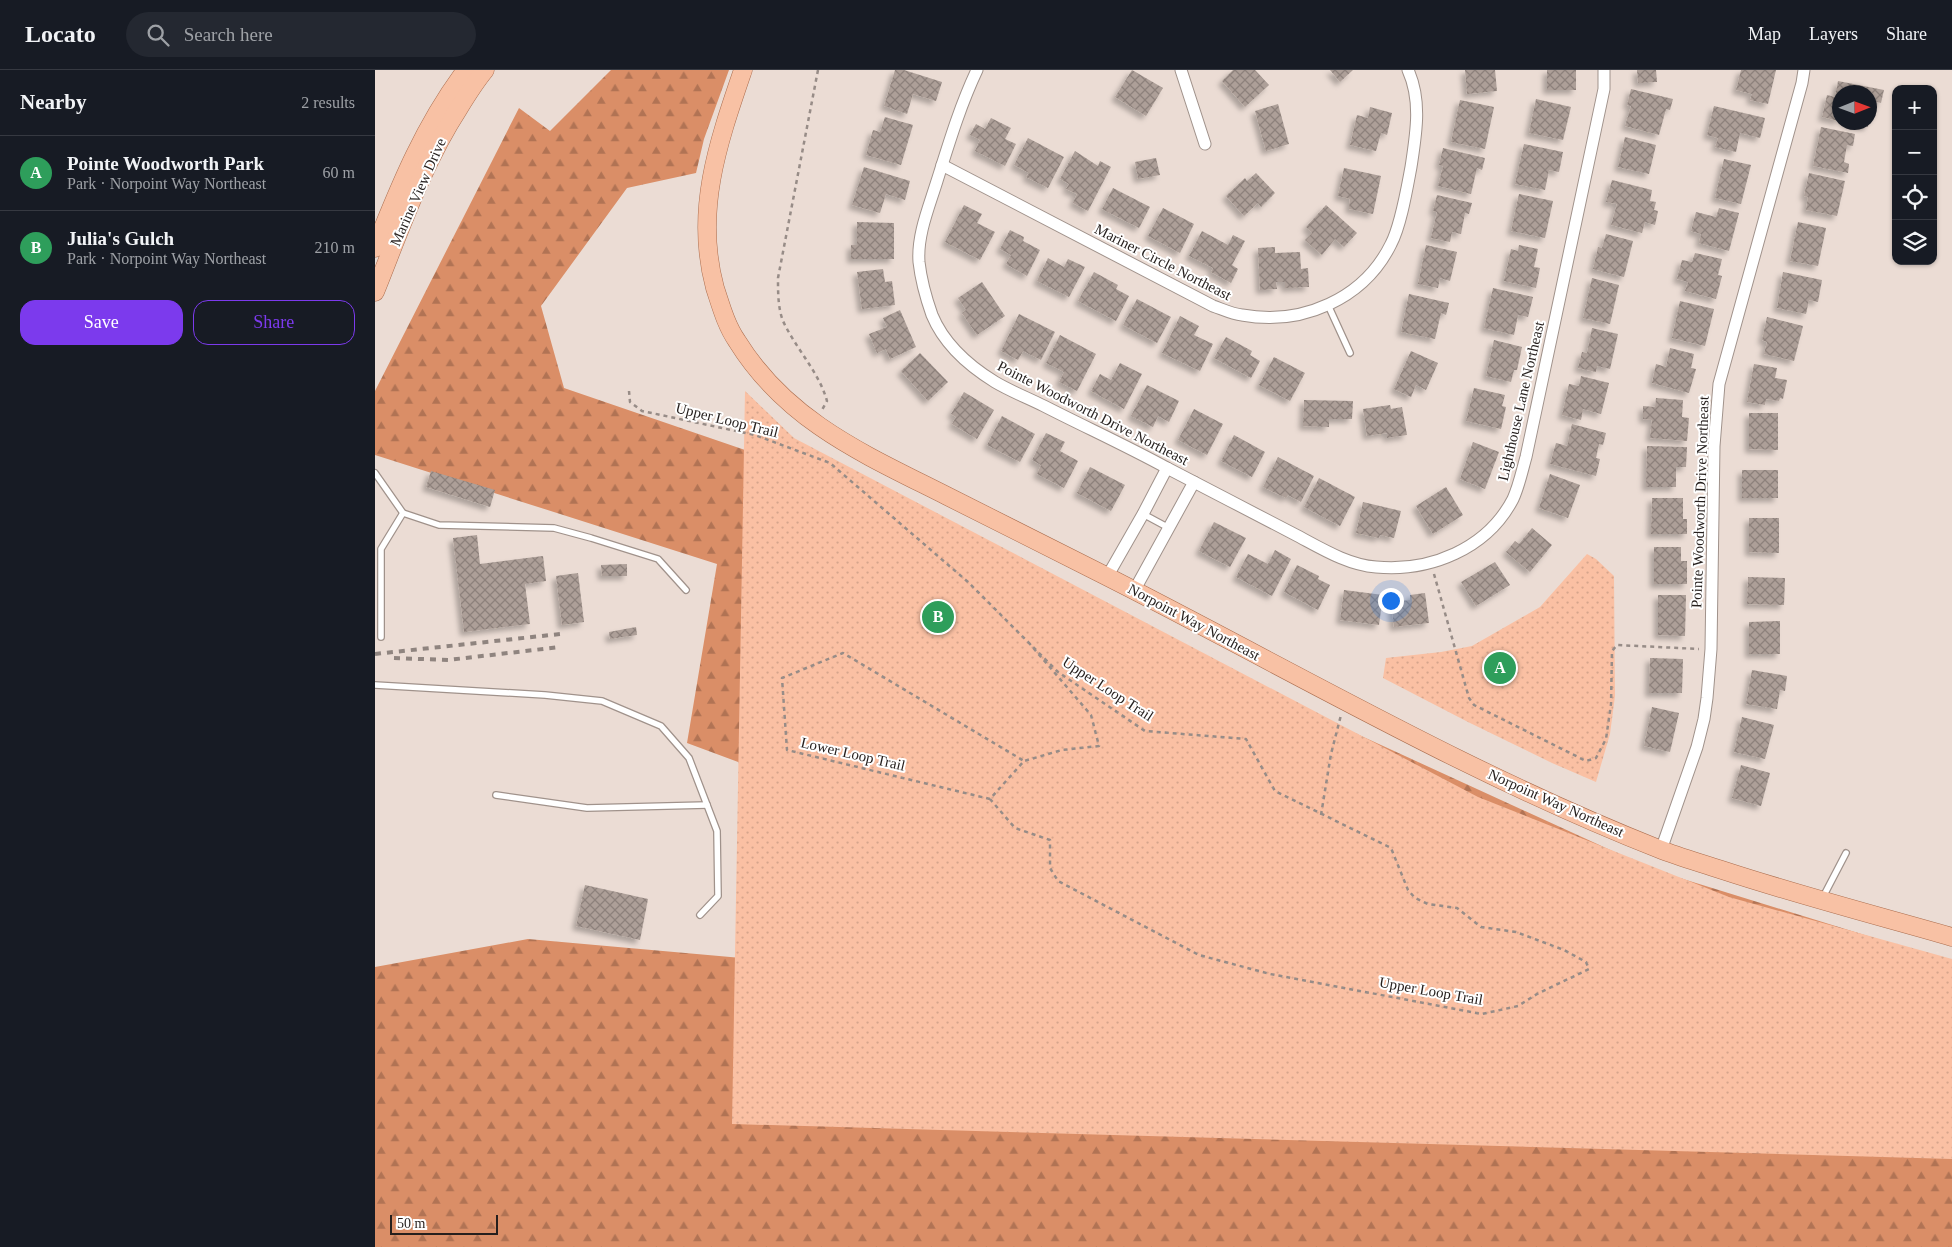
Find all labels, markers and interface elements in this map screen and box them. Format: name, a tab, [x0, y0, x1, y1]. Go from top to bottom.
search box	[126, 12, 476, 57]
text: Locato	[25, 21, 96, 47]
icon: search	[144, 21, 172, 49]
text: Search here	[184, 24, 273, 45]
text: Map	[1748, 24, 1781, 44]
text: Layers	[1809, 24, 1858, 44]
text: Share	[1886, 24, 1927, 44]
north arrow	[1832, 85, 1877, 130]
map controls	[1892, 85, 1937, 265]
button: +	[1892, 85, 1937, 130]
text: Nearby	[20, 90, 87, 114]
text: 2 results	[301, 94, 355, 111]
button: −	[1892, 130, 1937, 175]
street label: Marine View Drive	[387, 135, 449, 248]
text: Pointe Woodworth Park	[67, 153, 264, 174]
text: A	[30, 164, 42, 181]
text: 60 m	[323, 164, 355, 181]
text: Park · Norpoint Way Northeast	[67, 175, 266, 192]
button: locate	[1892, 175, 1937, 220]
button: layers	[1892, 220, 1937, 265]
street label: Mariner Circle Northeast	[1092, 221, 1235, 304]
text: Julia's Gulch	[67, 228, 174, 249]
text: B	[31, 239, 41, 256]
text: 210 m	[315, 239, 355, 256]
text: Park · Norpoint Way Northeast	[67, 250, 266, 267]
button: Save	[20, 300, 183, 345]
button: Share	[193, 300, 355, 345]
street label: Lighthouse Lane Northeast	[1495, 319, 1547, 482]
street label: Pointe Woodworth Drive Northeast	[995, 358, 1192, 469]
street label: Pointe Woodworth Drive Northeast	[1688, 395, 1712, 608]
street label: Upper Loop Trail	[674, 400, 780, 440]
street label: Norpoint Way Northeast	[1125, 580, 1263, 664]
your location	[1378, 588, 1404, 614]
pin: B	[922, 598, 954, 636]
pin: A	[1484, 649, 1516, 687]
street label: Upper Loop Trail	[1060, 654, 1156, 724]
street label: Lower Loop Trail	[799, 734, 907, 774]
street label: Norpoint Way Northeast	[1486, 766, 1627, 841]
street label: Upper Loop Trail	[1378, 974, 1484, 1008]
scale bar	[390, 1212, 497, 1235]
text: 50 m	[397, 1216, 425, 1231]

